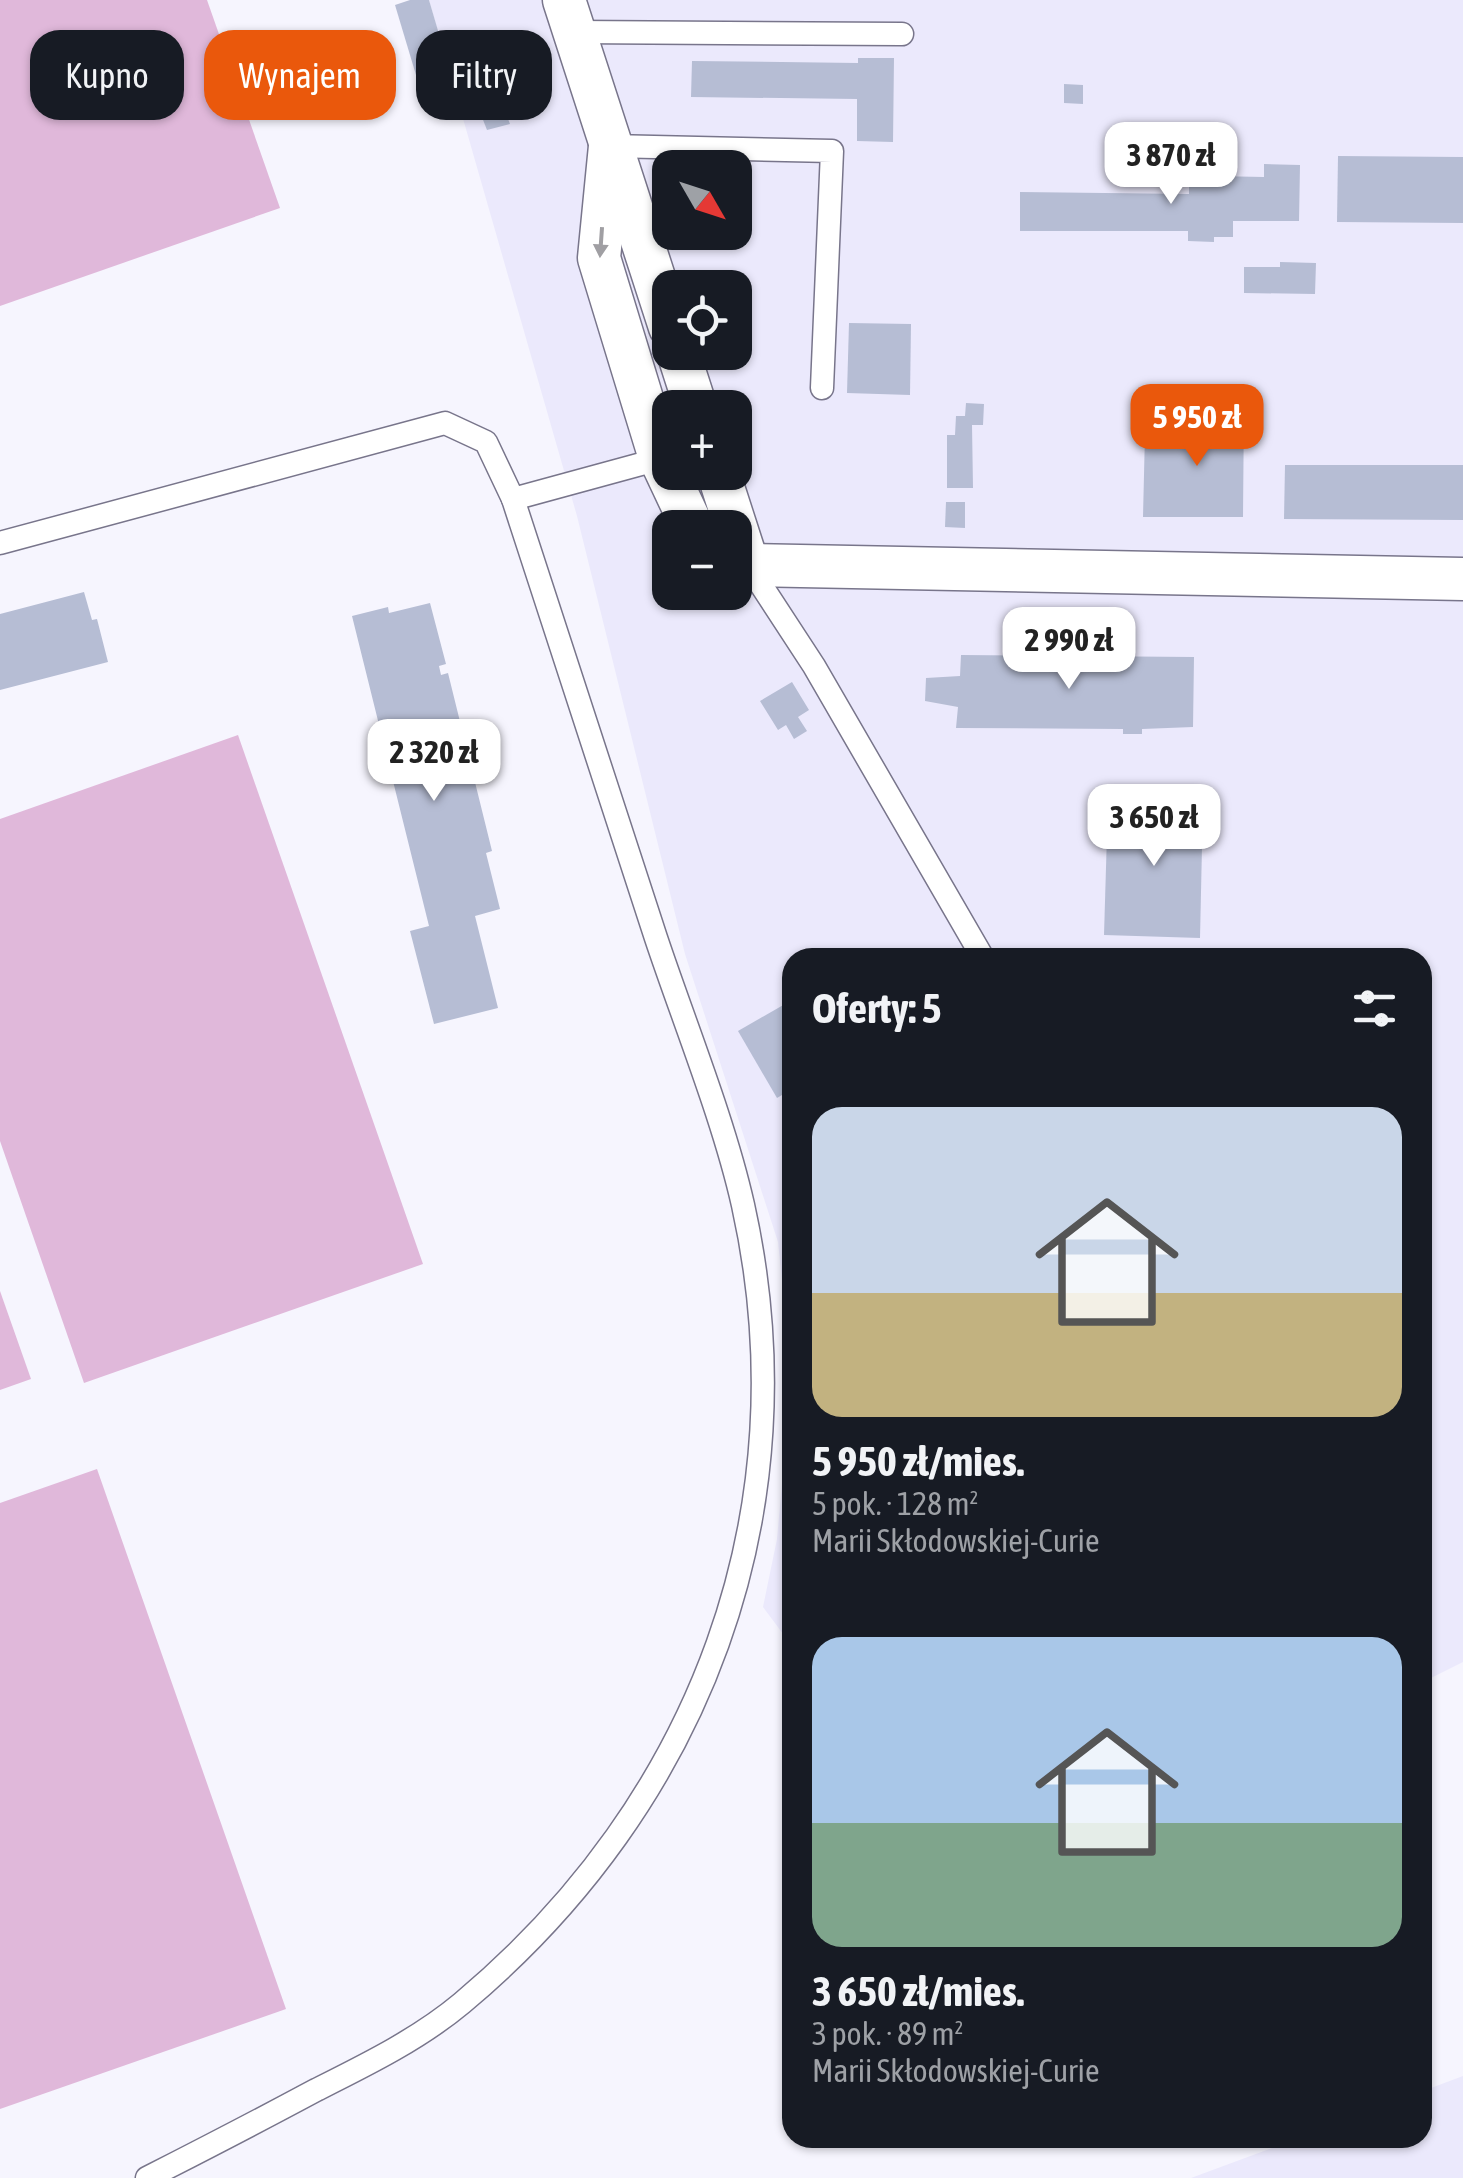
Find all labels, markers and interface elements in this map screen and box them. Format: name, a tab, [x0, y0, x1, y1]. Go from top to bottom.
chip: Kupno	[30, 30, 184, 120]
chip: Wynajem	[204, 30, 396, 120]
chip: Filtry	[416, 30, 552, 120]
pin: 3 870 zł	[1068, 122, 1274, 207]
text: 3 870 zł	[1127, 136, 1215, 173]
north arrow	[652, 150, 752, 250]
map controls	[652, 150, 752, 610]
one-way arrow	[593, 227, 609, 259]
button: locate	[652, 270, 752, 370]
pin: 5 950 zł	[1094, 384, 1300, 469]
button: +	[652, 390, 752, 490]
text: 5 950 zł	[1153, 398, 1241, 435]
button: −	[652, 510, 752, 610]
pin: 2 990 zł	[966, 607, 1172, 692]
text: 2 990 zł	[1025, 621, 1113, 658]
pin: 2 320 zł	[331, 719, 537, 804]
text: 2 320 zł	[390, 733, 478, 770]
pin: 3 650 zł	[1051, 784, 1257, 869]
text: 3 650 zł	[1110, 798, 1198, 835]
icon: filters	[1347, 981, 1402, 1036]
text: Oferty: 5	[812, 984, 942, 1032]
icon: home	[1017, 1172, 1197, 1352]
text: 5 950 zł/mies.	[812, 1437, 1024, 1485]
text: 5 pok. · 128 m²	[812, 1485, 979, 1522]
text: Marii Skłodowskiej-Curie	[812, 1522, 1099, 1559]
icon: home	[1017, 1702, 1197, 1882]
text: 3 650 zł/mies.	[812, 1967, 1024, 2015]
text: 3 pok. · 89 m²	[812, 2015, 964, 2052]
text: Marii Skłodowskiej-Curie	[812, 2052, 1099, 2089]

